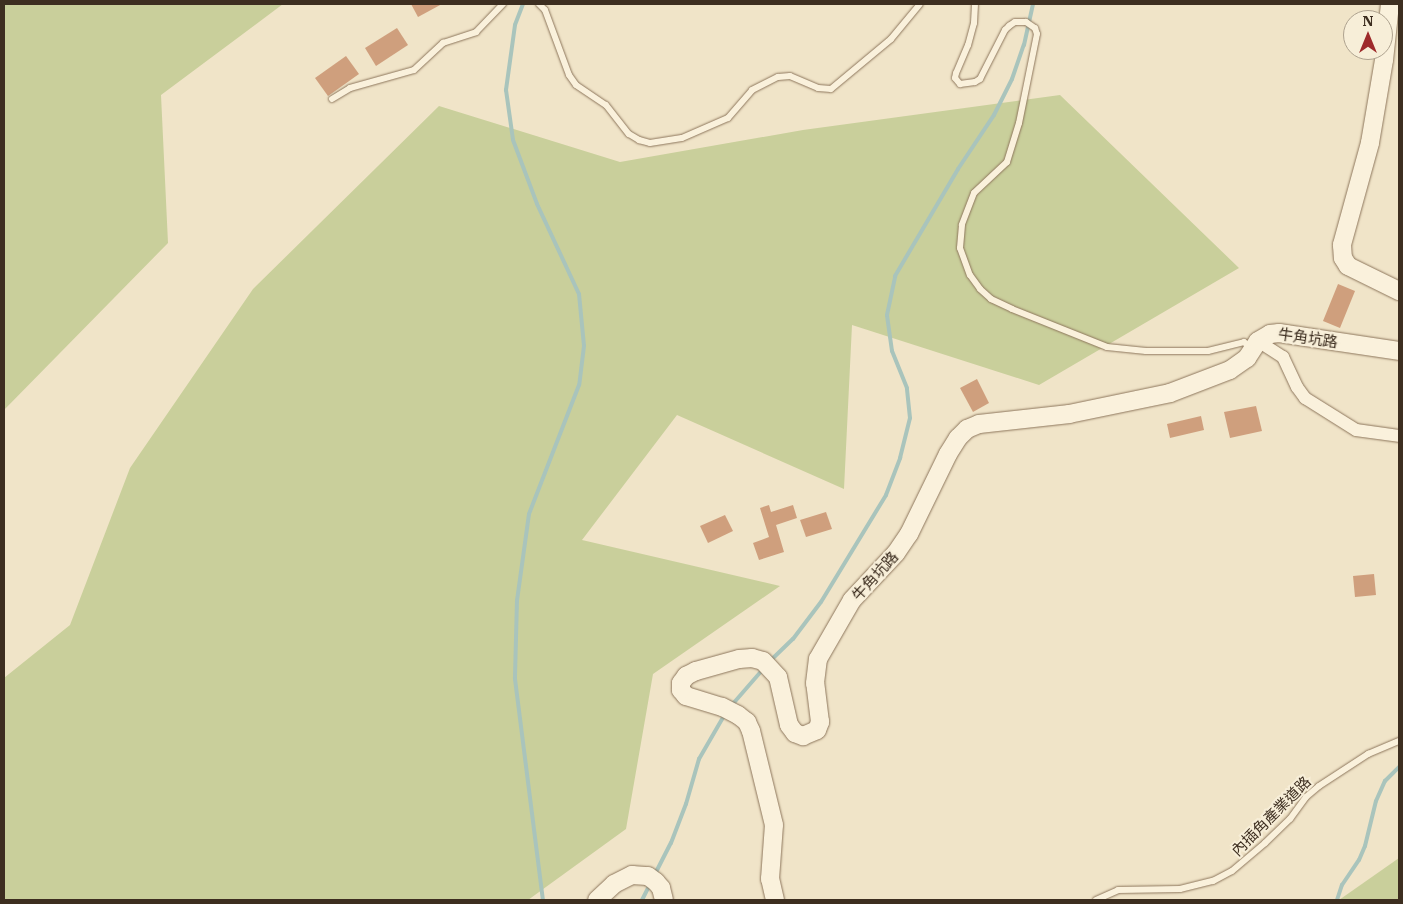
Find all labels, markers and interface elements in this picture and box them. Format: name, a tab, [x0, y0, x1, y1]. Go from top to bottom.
north arrow	[1343, 10, 1393, 60]
text: N	[1362, 12, 1374, 30]
street label: 牛角坑路	[1277, 325, 1339, 351]
street label: 牛角坑路	[848, 548, 902, 604]
street label: 內插角產業道路	[1228, 773, 1314, 859]

